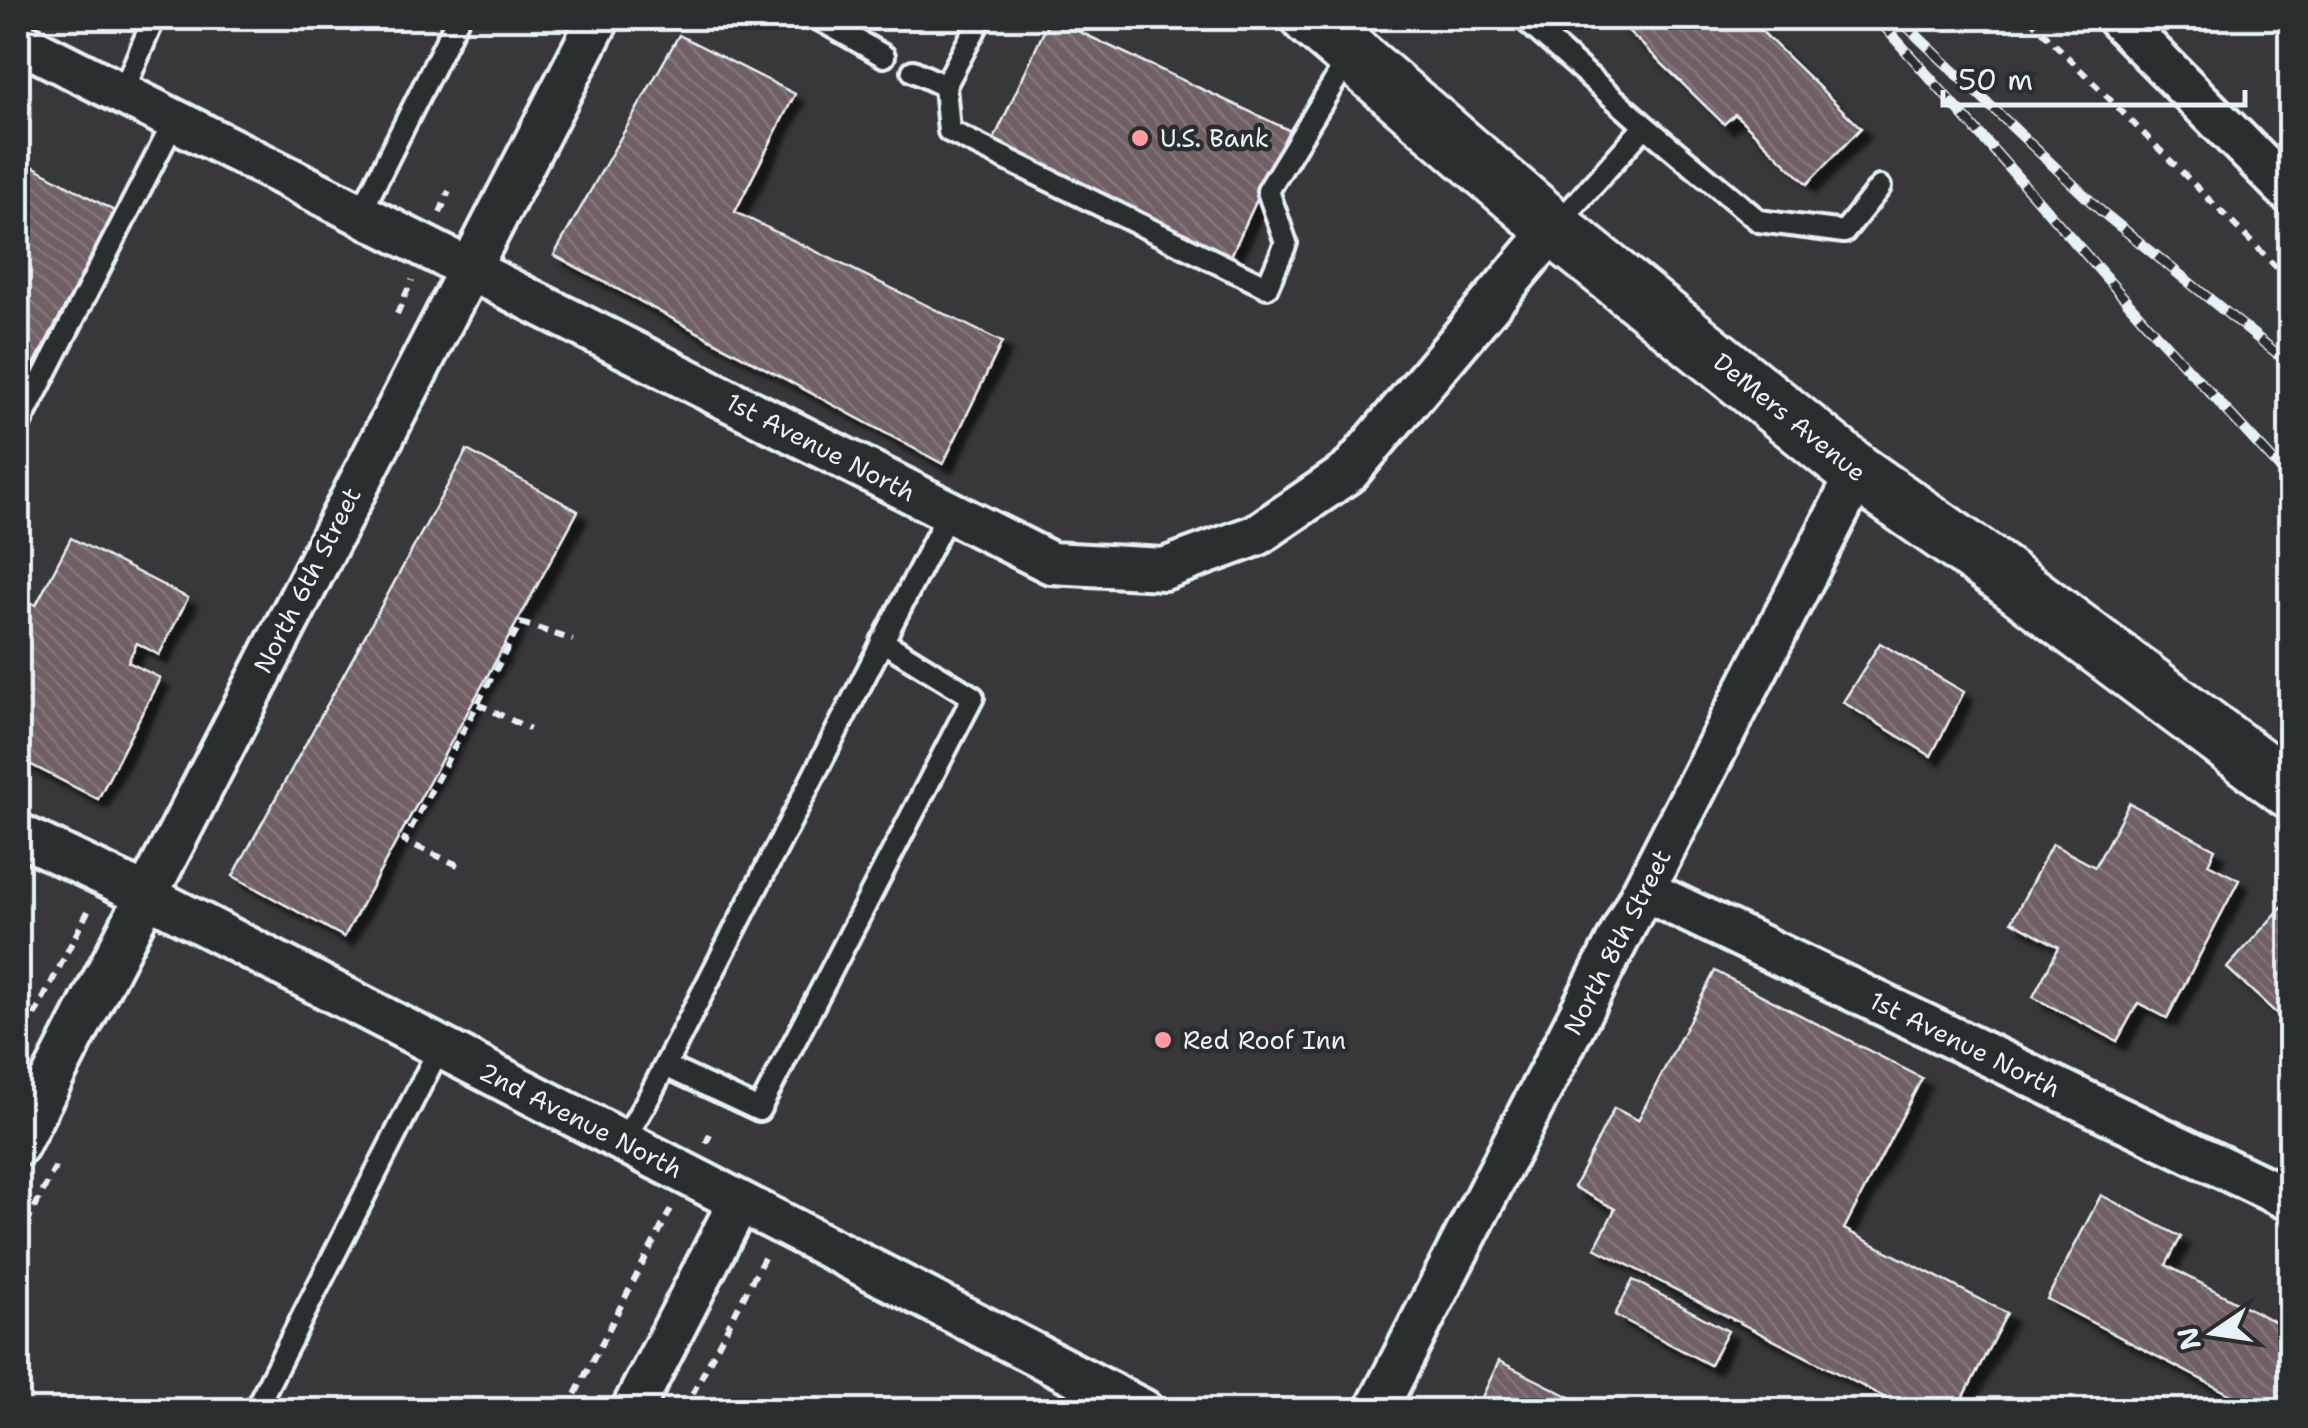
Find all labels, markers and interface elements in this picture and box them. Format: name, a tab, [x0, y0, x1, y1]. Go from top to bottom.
scale bar	[1943, 45, 2246, 107]
text: 50 m	[1958, 59, 2033, 100]
place label: U.S. Bank	[1160, 121, 1269, 155]
marker: U.S. Bank	[1129, 127, 1151, 149]
street label: DeMers Avenue	[1706, 345, 1874, 489]
street label: 1st Avenue North	[720, 385, 922, 509]
street label: North 6th Street	[245, 481, 369, 679]
street label: North 8th Street	[1555, 843, 1679, 1041]
street label: 1st Avenue North	[1864, 983, 2066, 1105]
place label: Red Roof Inn	[1183, 1023, 1346, 1057]
marker: Red Roof Inn	[1152, 1029, 1174, 1051]
street label: 2nd Avenue North	[474, 1054, 688, 1186]
north arrow	[2163, 1283, 2263, 1383]
text: N	[2168, 1324, 2210, 1354]

